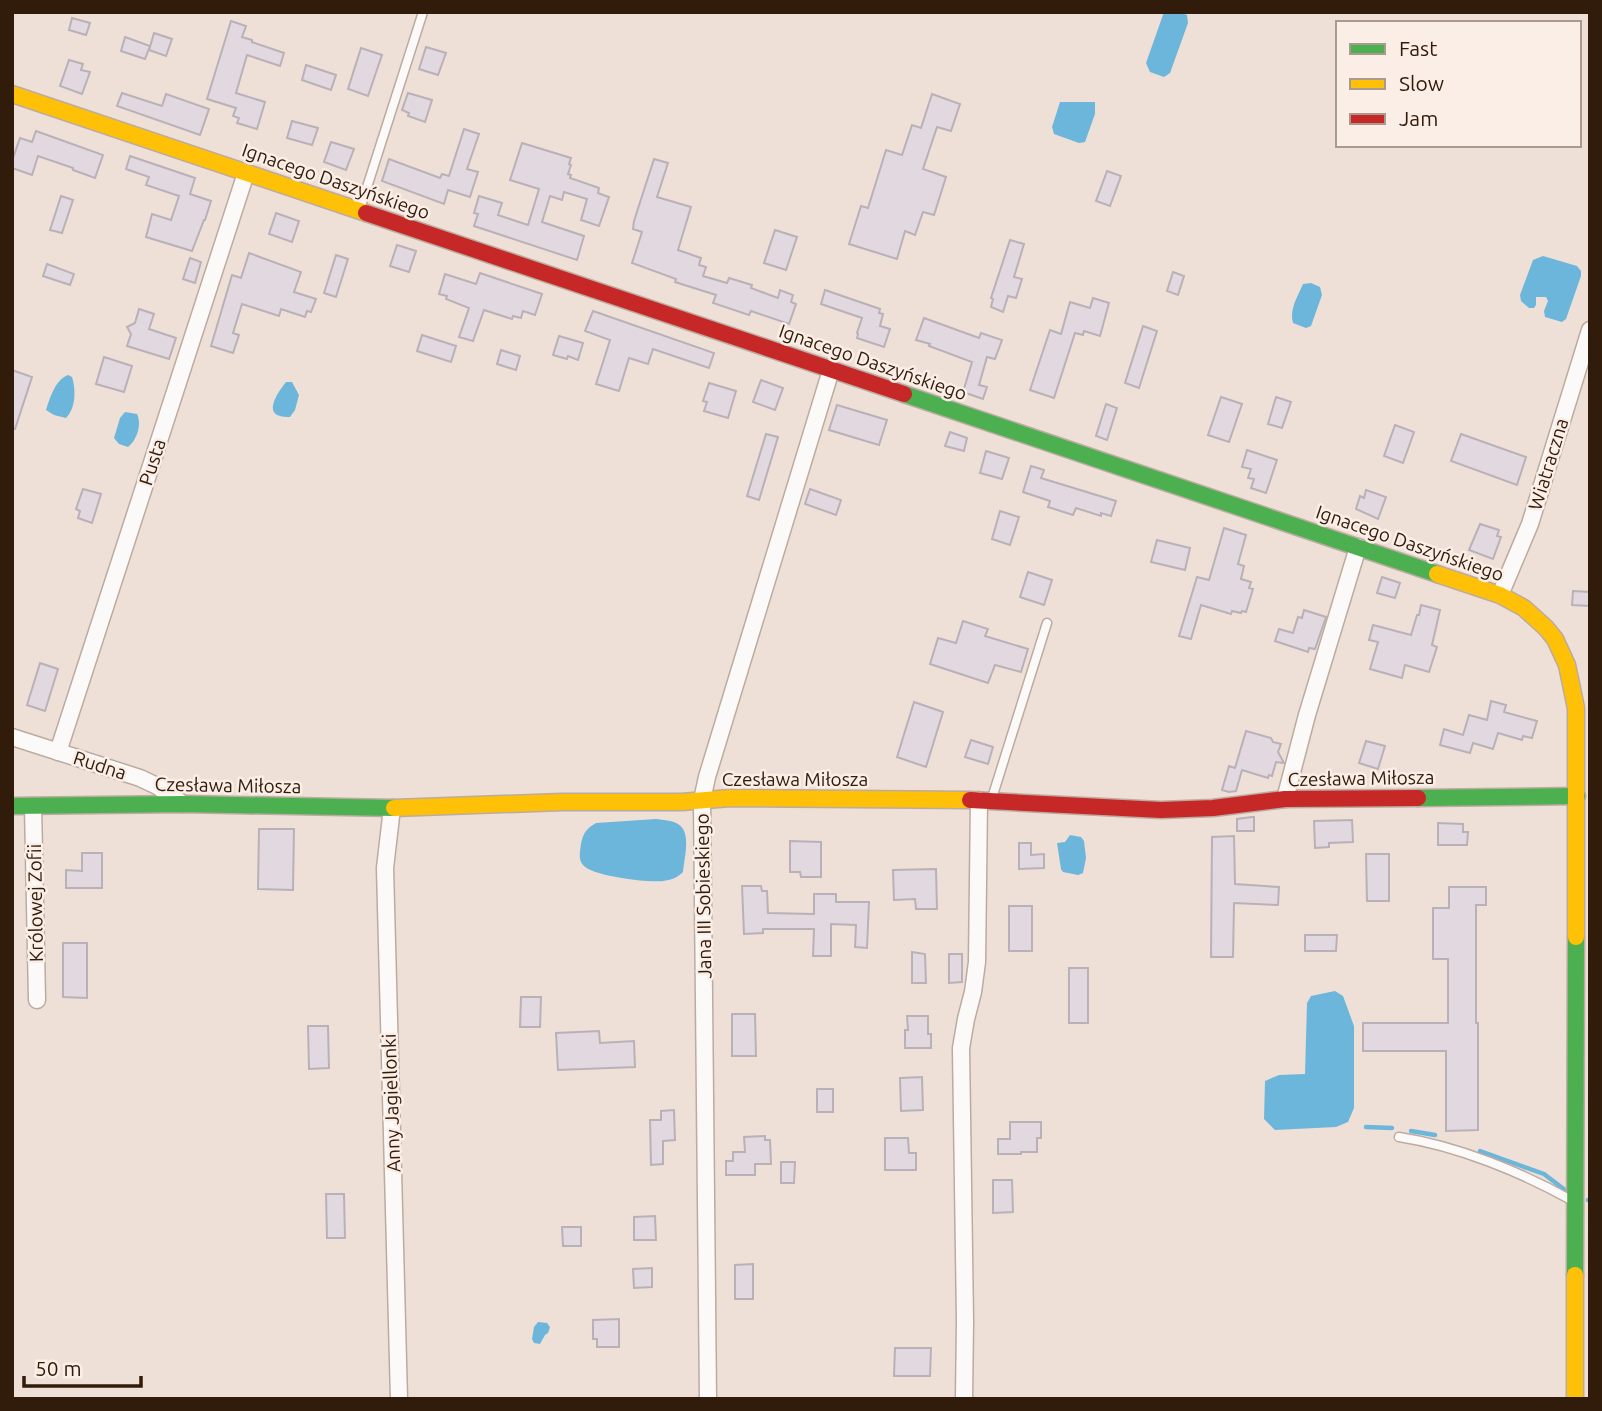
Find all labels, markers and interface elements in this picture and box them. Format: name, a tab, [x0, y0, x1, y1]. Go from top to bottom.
legend	[1336, 21, 1581, 147]
text: Fast	[1399, 36, 1437, 60]
text: Slow	[1399, 71, 1444, 95]
text: Jam	[1399, 106, 1438, 130]
street label: Ignacego Daszyńskiego	[239, 138, 433, 224]
street label: Ignacego Daszyńskiego	[776, 319, 970, 405]
street label: Wiatraczna	[1524, 415, 1572, 513]
street label: Pusta	[134, 436, 170, 488]
street label: Ignacego Daszyńskiego	[1313, 500, 1507, 586]
street label: Rudna	[71, 746, 129, 784]
street label: Czesława Miłosza	[1287, 766, 1435, 790]
street label: Czesława Miłosza	[722, 768, 868, 790]
street label: Czesława Miłosza	[154, 773, 302, 797]
street label: Jana III Sobieskiego	[691, 813, 715, 979]
street label: Królowej Zofii	[23, 844, 47, 962]
street label: Anny Jagiellonki	[378, 1033, 404, 1173]
scale bar	[24, 1344, 142, 1388]
text: 50 m	[35, 1356, 82, 1380]

